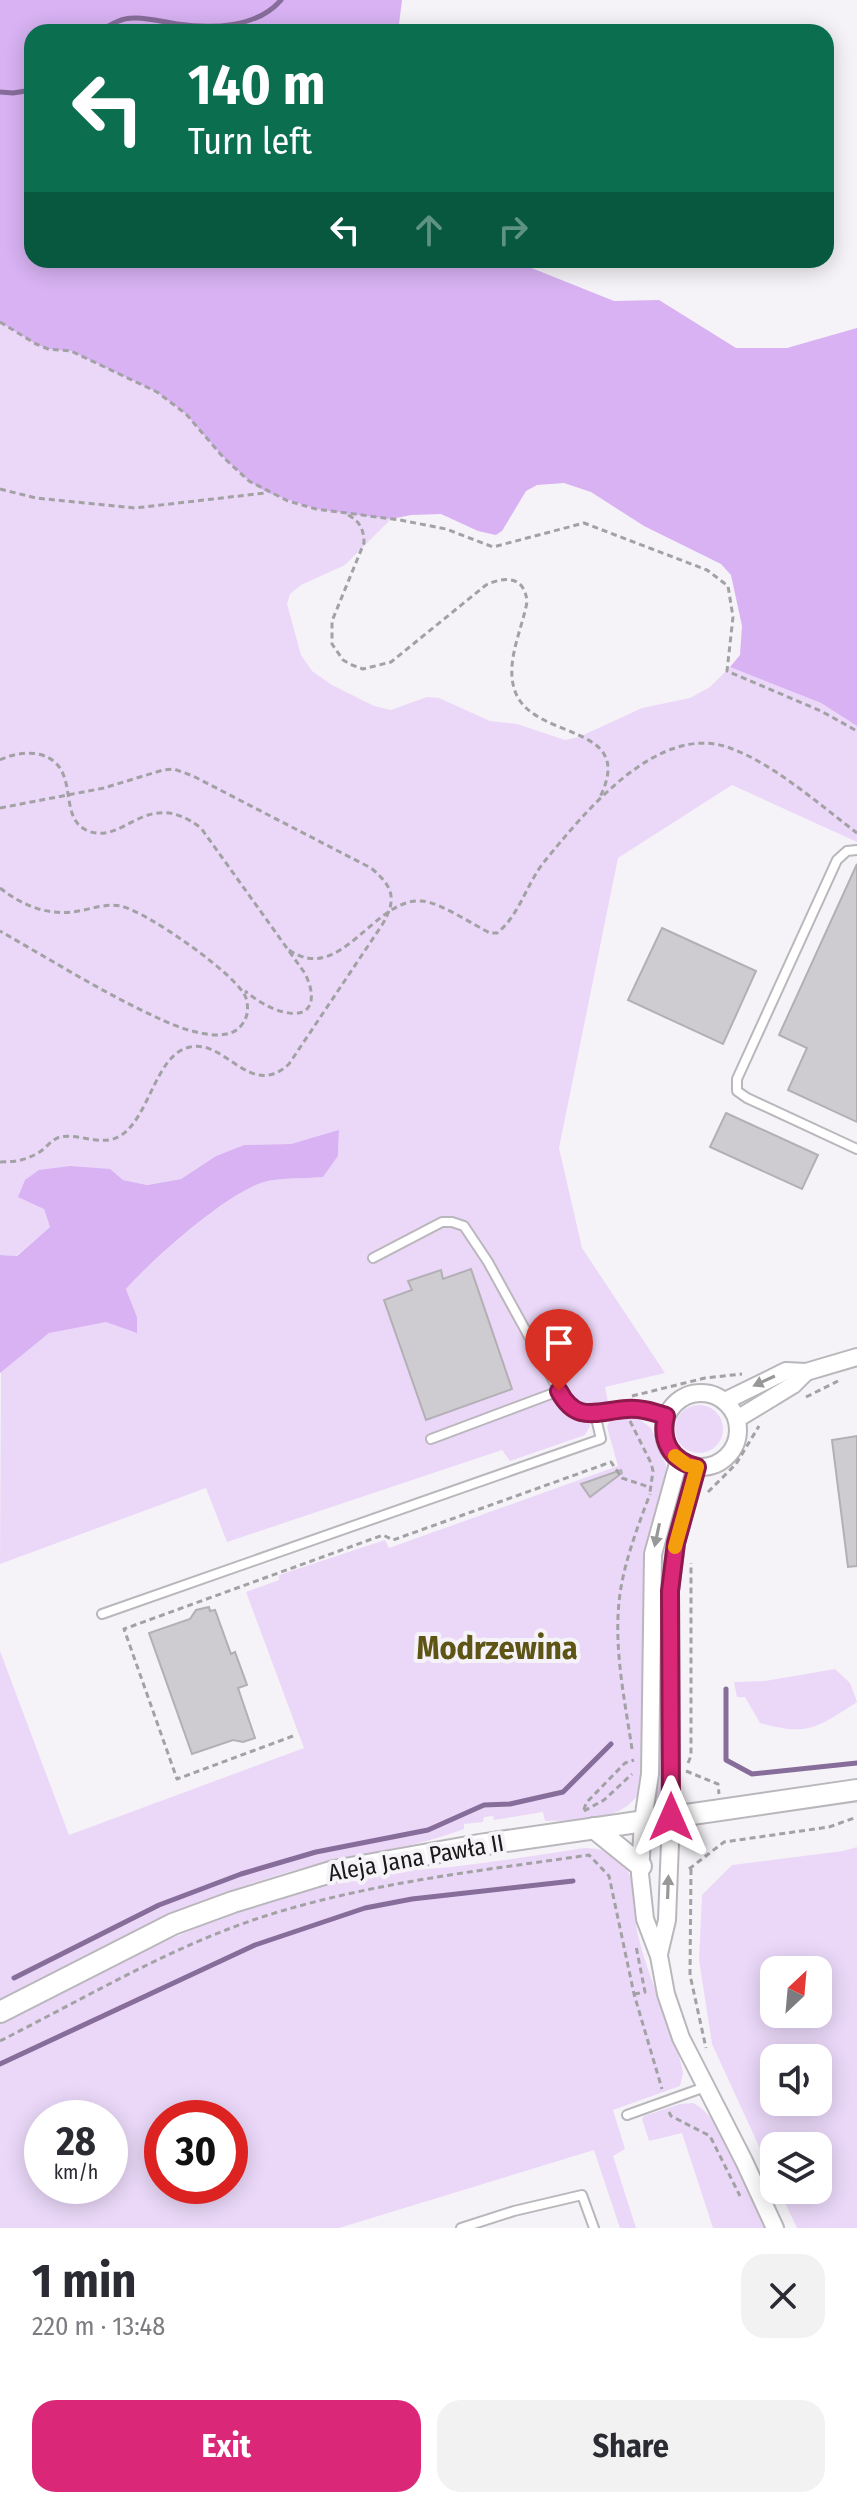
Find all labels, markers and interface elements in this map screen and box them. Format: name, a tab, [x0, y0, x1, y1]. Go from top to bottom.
text: 140 m	[188, 52, 325, 119]
icon: left	[56, 56, 160, 160]
text: Turn left	[188, 120, 312, 164]
icon: left	[323, 208, 367, 252]
icon: ahead	[407, 208, 451, 252]
icon: right	[491, 208, 535, 252]
pin	[525, 1309, 593, 1391]
icon: arrive	[537, 1321, 581, 1365]
one-way arrow	[753, 1375, 776, 1388]
one-way arrow	[650, 1523, 663, 1548]
district label: Modrzewina	[416, 1629, 578, 1667]
position arrow	[629, 1775, 713, 1859]
street label: Aleja Jana Pawła II	[326, 1829, 506, 1887]
one-way arrow	[661, 1874, 674, 1899]
north arrow	[760, 1956, 832, 2028]
map controls	[760, 1956, 832, 2204]
button: sound	[760, 2044, 832, 2116]
speed limit sign: 30	[144, 2100, 248, 2204]
text: 28	[56, 2118, 96, 2166]
button: layers	[760, 2132, 832, 2204]
text: km/h	[54, 2160, 98, 2184]
text: 1 min	[32, 2252, 137, 2310]
button: close	[741, 2254, 825, 2338]
text: 220 m · 13:48	[32, 2311, 165, 2342]
button: Exit	[32, 2400, 421, 2492]
button: Share	[437, 2400, 825, 2492]

